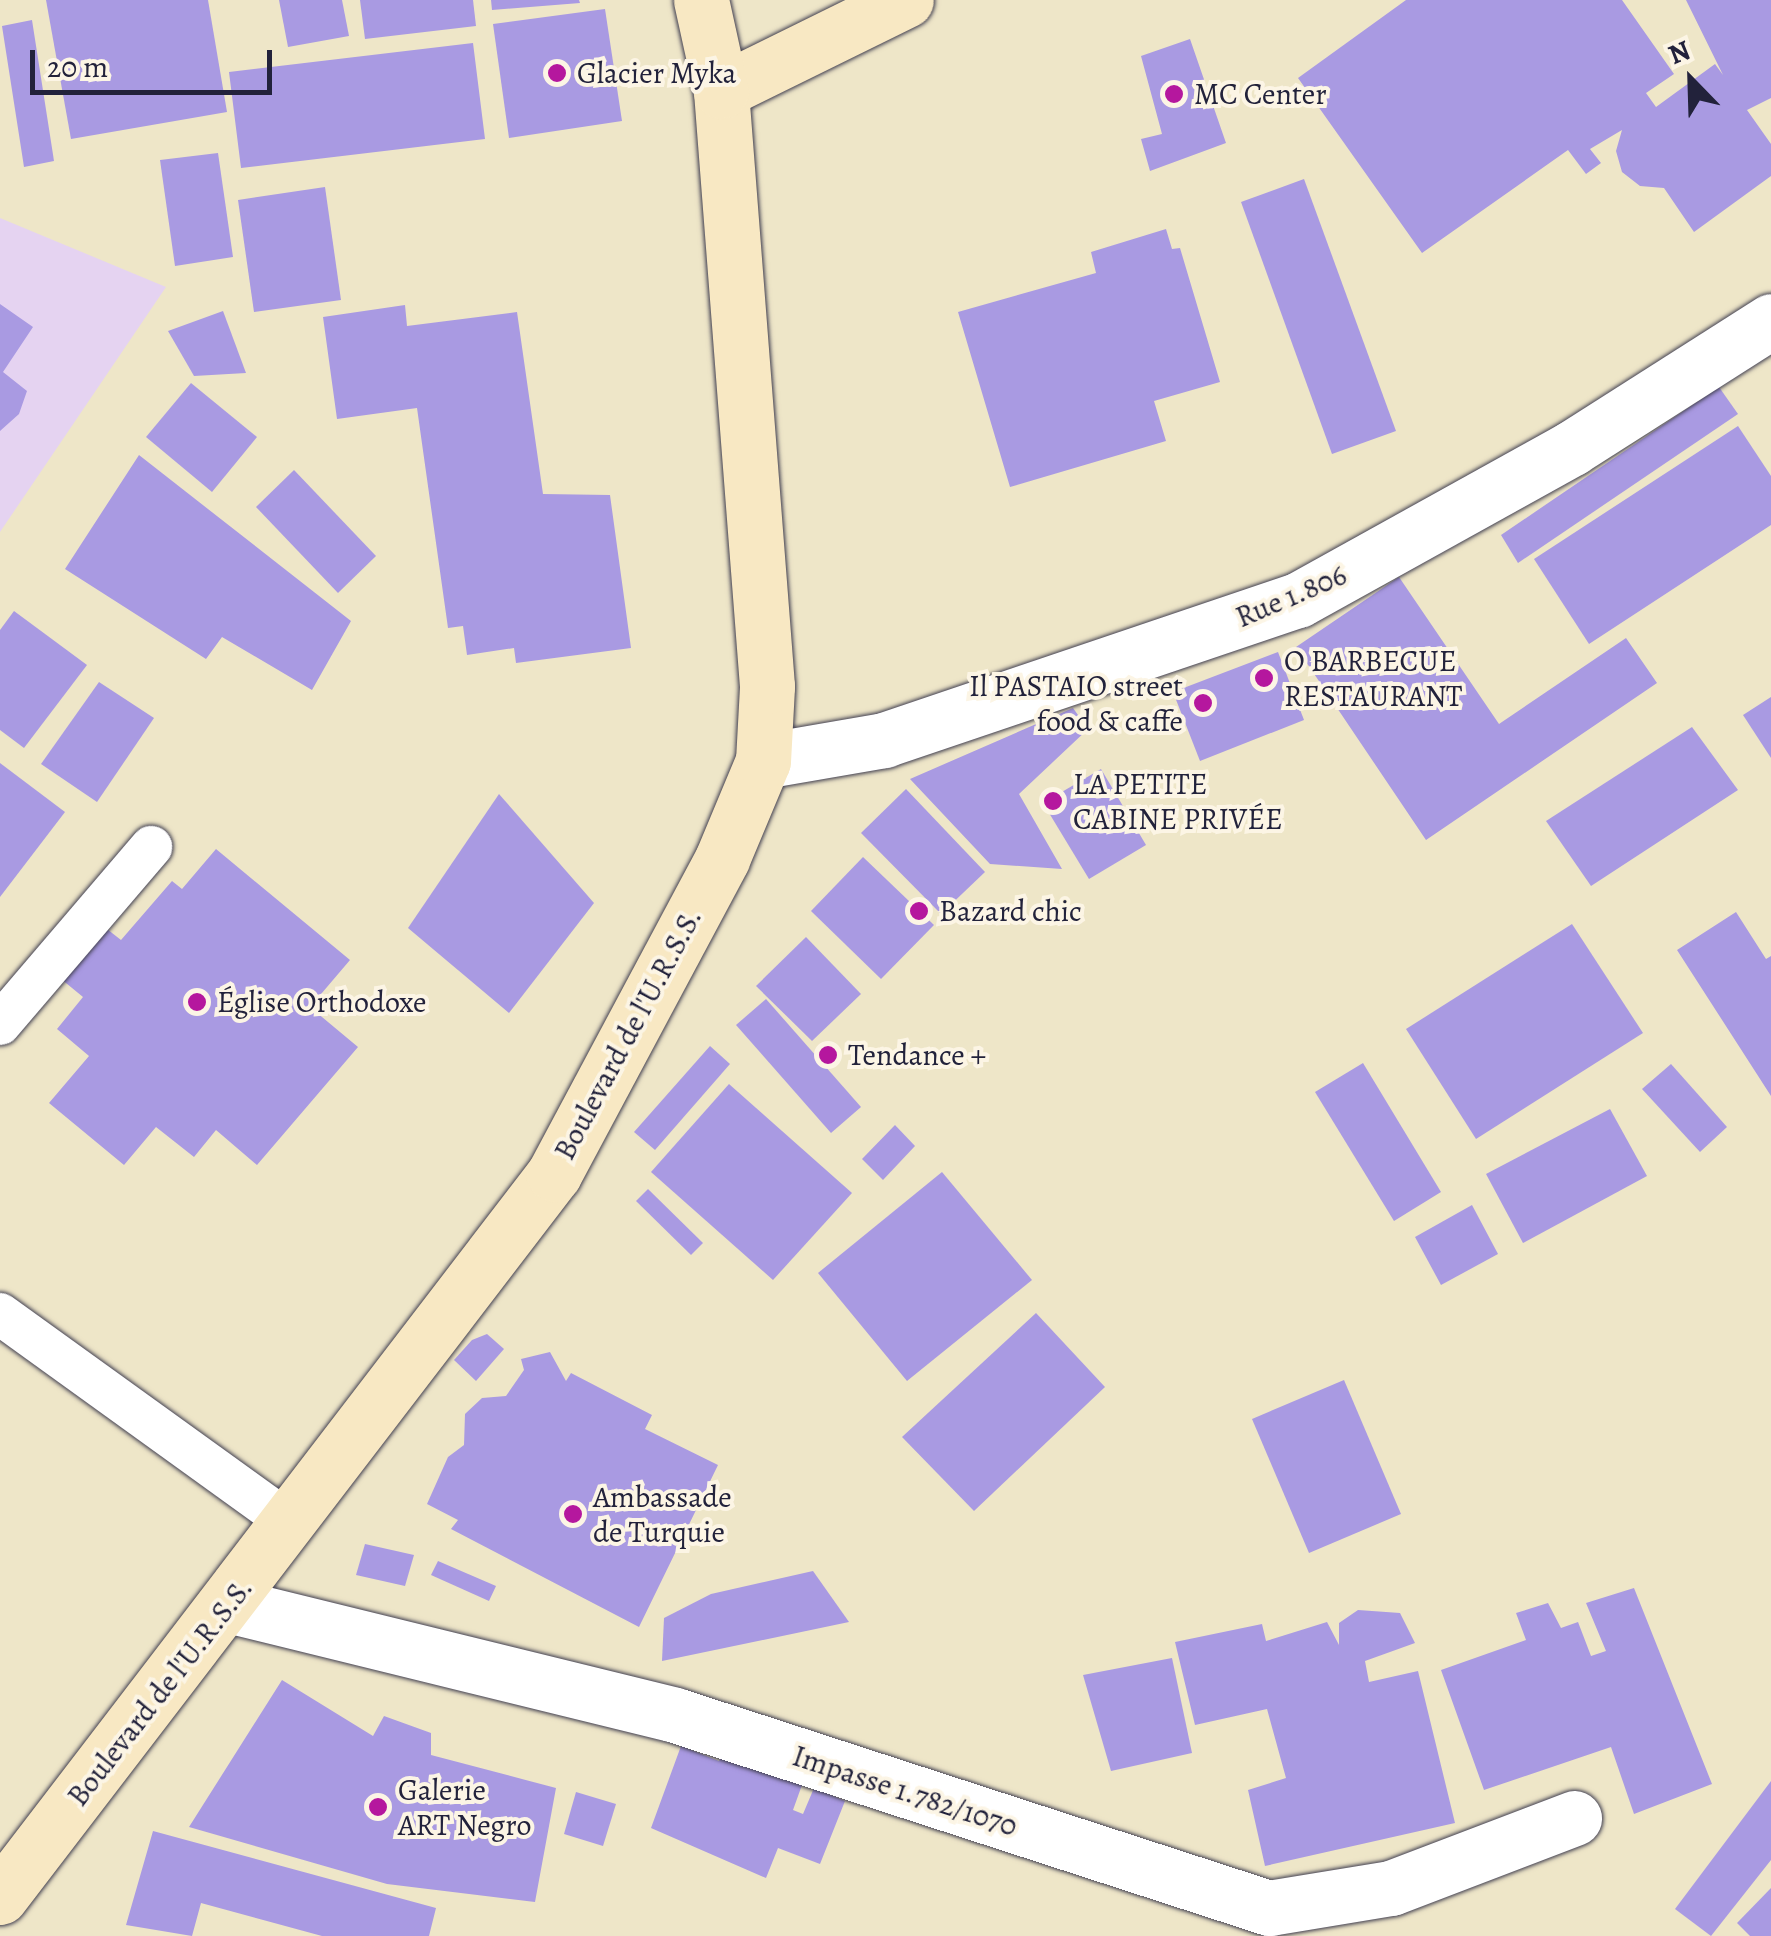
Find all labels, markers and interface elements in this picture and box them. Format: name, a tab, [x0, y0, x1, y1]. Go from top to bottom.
scale bar	[35, 30, 278, 92]
north arrow	[1641, 30, 1741, 130]
text: N	[1662, 31, 1696, 74]
text: 20 m	[47, 47, 108, 87]
place label: Glacier Myka	[577, 55, 737, 91]
marker: Glacier Myka	[546, 62, 568, 84]
place label: MC Center	[1194, 76, 1327, 112]
marker: MC Center	[1163, 83, 1185, 105]
street label: Rue 1.806	[1230, 557, 1352, 635]
place label: O BARBECUE RESTAURANT	[1284, 643, 1462, 714]
marker: O BARBECUE RESTAURANT	[1253, 667, 1275, 689]
place label: Il PASTAIO street food & caffe	[969, 668, 1183, 738]
marker: Il PASTAIO street food & caffe	[1192, 692, 1214, 714]
place label: LA PETITE CABINE PRIVÉE	[1073, 766, 1283, 836]
marker: LA PETITE CABINE PRIVÉE	[1042, 790, 1064, 812]
place label: Bazard chic	[939, 893, 1082, 929]
marker: Bazard chic	[908, 900, 930, 922]
street label: Boulevard de l'U.R.S.S.	[546, 902, 710, 1166]
place label: Église Orthodoxe	[217, 984, 426, 1020]
marker: Église Orthodoxe	[186, 991, 208, 1013]
place label: Tendance +	[848, 1037, 986, 1073]
marker: Tendance +	[817, 1044, 839, 1066]
place label: Ambassade de Turquie	[593, 1479, 732, 1550]
marker: Ambassade de Turquie	[562, 1503, 584, 1525]
street label: Boulevard de l'U.R.S.S.	[60, 1571, 260, 1813]
street label: Impasse 1.782/1070	[788, 1738, 1022, 1844]
place label: Galerie ART Negro	[398, 1772, 531, 1842]
marker: Galerie ART Negro	[367, 1796, 389, 1818]

